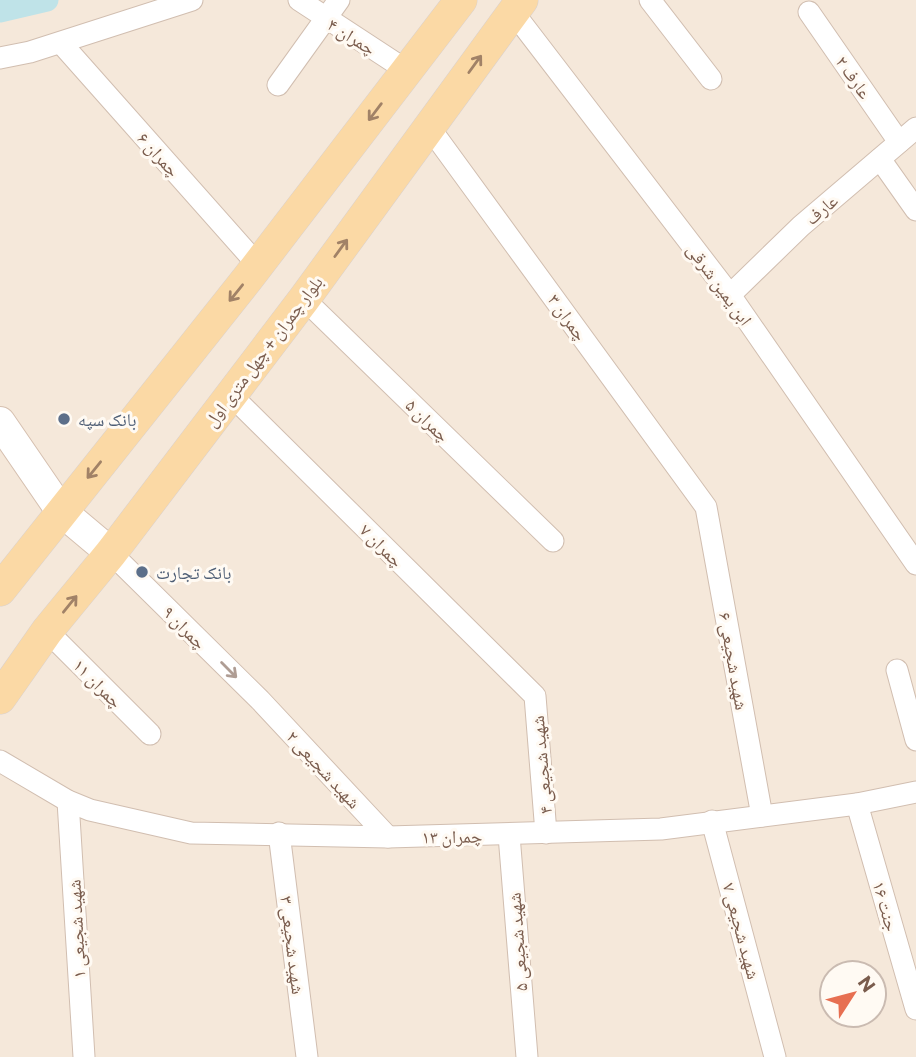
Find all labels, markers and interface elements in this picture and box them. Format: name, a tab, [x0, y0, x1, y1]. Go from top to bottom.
street label: چمران ۴	[323, 13, 380, 60]
street label: عارف ۲	[831, 51, 877, 103]
one-way arrow	[468, 55, 483, 74]
one-way arrow	[367, 102, 382, 121]
street label: چمران ۶	[133, 127, 185, 182]
street label: عارف	[800, 189, 842, 229]
one-way arrow	[334, 239, 349, 258]
street label: ابن یمین شرقی	[682, 239, 757, 330]
street label: بلوار چمران + چهل متری اول	[199, 271, 328, 431]
one-way arrow	[228, 283, 244, 301]
street label: چمران ۳	[543, 289, 592, 345]
street label: چمران ۵	[401, 394, 455, 447]
place label: بانک سپه	[78, 408, 136, 431]
marker: بانک سپه	[56, 411, 72, 427]
one-way arrow	[86, 460, 101, 478]
street label: چمران ۷	[355, 519, 408, 572]
place label: بانک تجارت	[156, 561, 231, 584]
marker: بانک تجارت	[134, 564, 150, 580]
one-way arrow	[61, 595, 77, 613]
street label: چمران ۹	[158, 601, 211, 654]
street label: شهید شجیعی ۶	[714, 610, 753, 712]
street label: چمران ۱۱	[68, 654, 127, 713]
one-way arrow	[221, 662, 238, 679]
street label: شهید شجیعی ۴	[526, 715, 557, 815]
street label: شهید شجیعی ۲	[282, 725, 366, 813]
street label: چمران ۱۳	[422, 824, 483, 849]
street label: جنت ۱۶	[868, 878, 904, 934]
street label: شهید شجیعی ۱	[62, 879, 91, 979]
street label: شهید شجیعی ۷	[718, 880, 765, 982]
street label: شهید شجیعی ۵	[503, 892, 532, 992]
street label: شهید شجیعی ۳	[275, 895, 310, 996]
north arrow	[818, 959, 888, 1029]
text: N	[854, 971, 881, 996]

